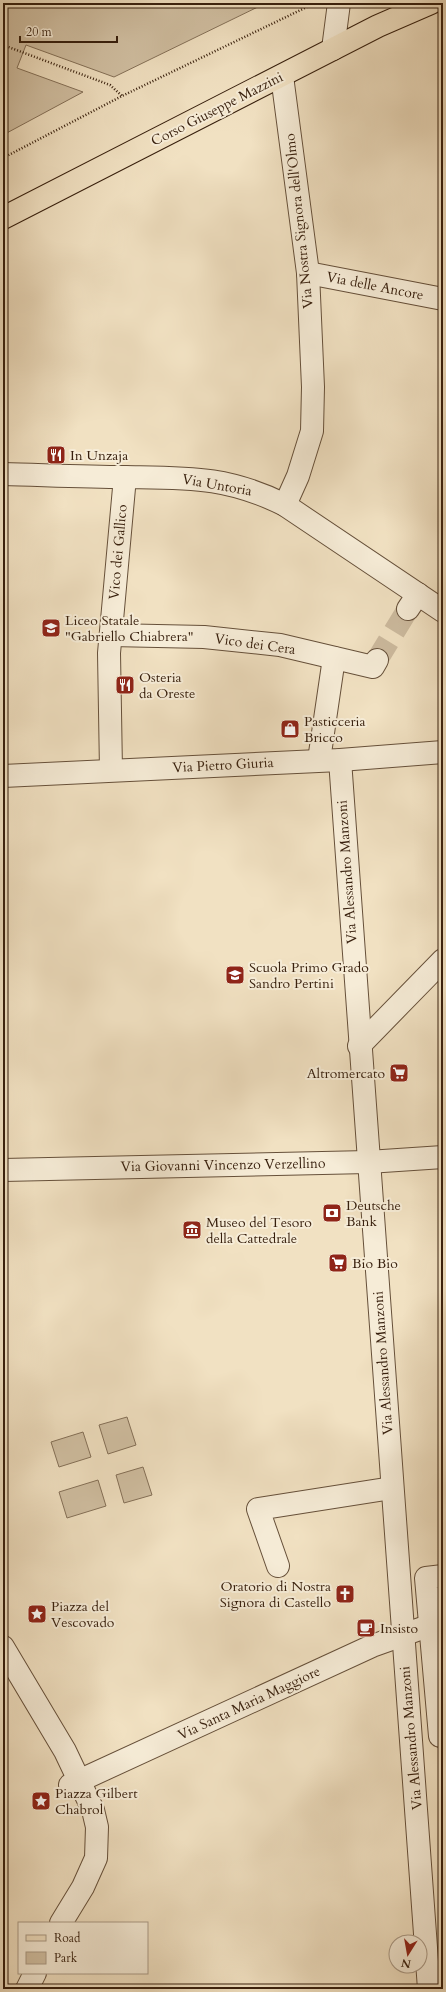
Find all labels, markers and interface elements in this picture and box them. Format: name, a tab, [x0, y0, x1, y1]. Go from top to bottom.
scale bar	[20, 18, 117, 44]
text: 20 m	[26, 24, 53, 40]
street label: Corso Giuseppe Mazzini	[148, 67, 286, 151]
street label: Via Nostra Signora dell'Olmo	[280, 132, 318, 310]
street label: Via delle Ancore	[325, 267, 425, 305]
restaurant icon: In Unzaja	[45, 444, 67, 466]
place label: In Unzaja	[70, 446, 128, 465]
street label: Via Untoria	[181, 470, 253, 500]
street label: Vico dei Gallico	[104, 503, 132, 600]
place label: Liceo Statale "Gabriello Chiabrera"	[65, 611, 193, 646]
school or university icon: Liceo Statale "Gabriello Chiabrera"	[40, 617, 62, 639]
street label: Vico dei Cera	[213, 629, 297, 659]
place label: Osteria da Oreste	[139, 668, 195, 703]
restaurant icon: Osteria da Oreste	[114, 674, 136, 696]
place label: Pasticceria Bricco	[304, 712, 366, 747]
shop icon: Pasticceria Bricco	[279, 718, 301, 740]
street label: Via Pietro Giuria	[172, 753, 274, 777]
street label: Via Alessandro Manzoni	[332, 799, 362, 945]
place label: Scuola Primo Grado Sandro Pertini	[249, 958, 369, 993]
school or university icon: Scuola Primo Grado Sandro Pertini	[224, 964, 246, 986]
supermarket icon: Altromercato	[388, 1062, 410, 1084]
place label: Altromercato	[307, 1064, 385, 1083]
street label: Via Giovanni Vincenzo Verzellino	[120, 1154, 326, 1176]
place label: Deutsche Bank	[346, 1196, 401, 1231]
bank icon: Deutsche Bank	[321, 1202, 343, 1224]
place label: Museo del Tesoro della Cattedrale	[206, 1213, 312, 1248]
museum icon: Museo del Tesoro della Cattedrale	[181, 1219, 203, 1241]
supermarket icon: Bio Bio	[327, 1252, 349, 1274]
place label: Bio Bio	[352, 1254, 398, 1273]
street label: Via Alessandro Manzoni	[368, 1290, 398, 1436]
place label: Oratorio di Nostra Signora di Castello	[220, 1577, 331, 1612]
church icon: Oratorio di Nostra Signora di Castello	[334, 1583, 356, 1605]
place label: Piazza del Vescovado	[51, 1597, 115, 1632]
place icon: Piazza del Vescovado	[26, 1603, 48, 1625]
cafe icon: Insisto	[355, 1617, 377, 1639]
place label: Insisto	[380, 1619, 418, 1638]
street label: Via Santa Maria Maggiore	[175, 1662, 323, 1744]
street label: Via Alessandro Manzoni	[395, 1665, 427, 1811]
place label: Piazza Gilbert Chabrol	[55, 1784, 138, 1819]
place icon: Piazza Gilbert Chabrol	[30, 1790, 52, 1812]
legend	[18, 1922, 148, 1974]
text: Road	[54, 1930, 81, 1946]
north arrow	[388, 1934, 428, 1974]
text: Park	[54, 1950, 78, 1966]
text: N	[400, 1955, 412, 1972]

